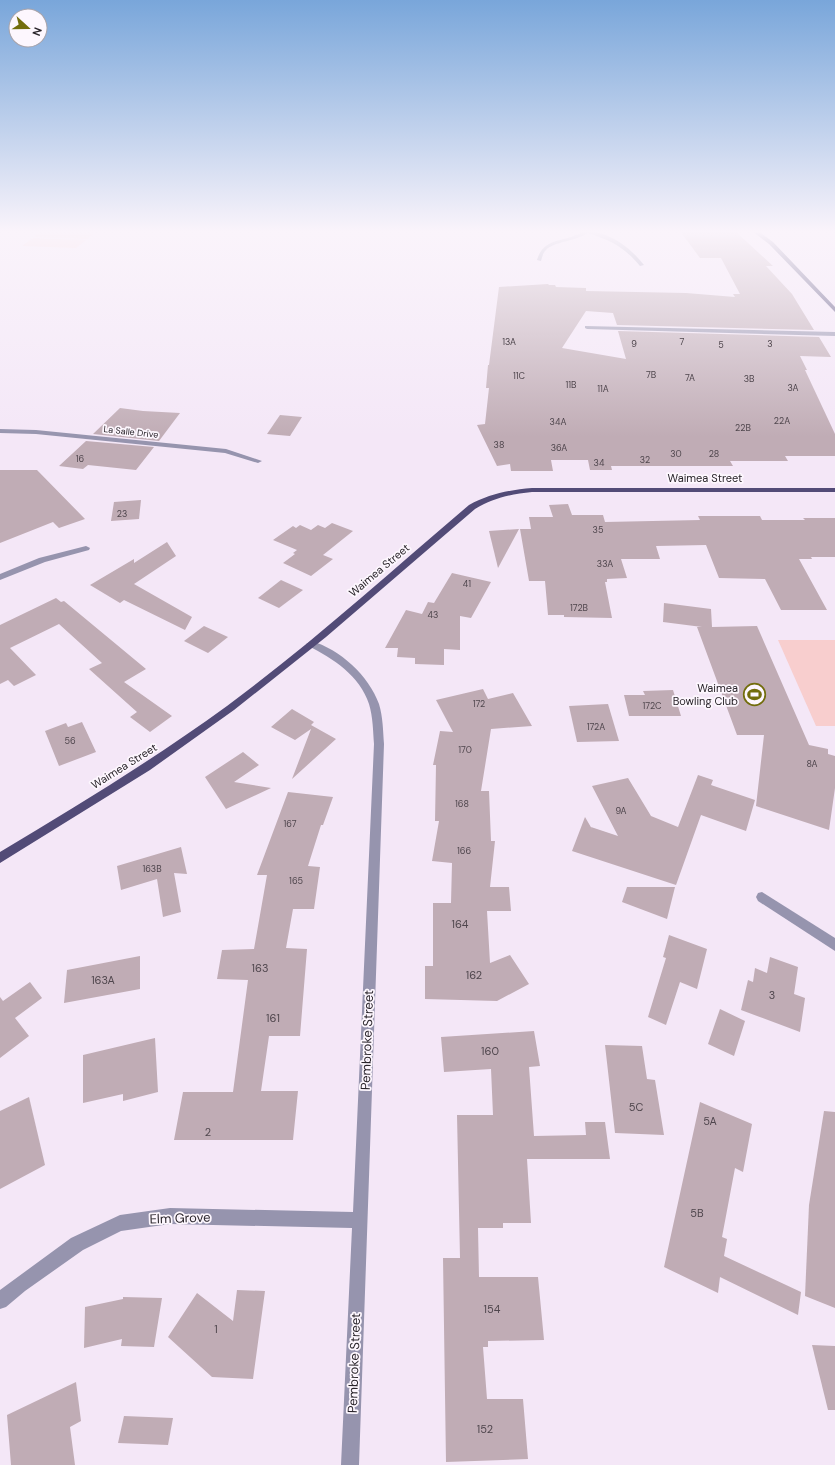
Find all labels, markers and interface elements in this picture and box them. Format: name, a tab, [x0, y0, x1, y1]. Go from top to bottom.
north arrow	[8, 8, 48, 48]
text: N	[29, 25, 45, 38]
house number: 13A	[502, 336, 516, 348]
house number: 7	[680, 336, 685, 348]
house number: 9	[631, 338, 637, 350]
house number: 3	[767, 338, 773, 350]
house number: 5	[718, 339, 724, 351]
house number: 7B	[646, 369, 656, 381]
house number: 11C	[513, 370, 526, 382]
house number: 7A	[685, 372, 695, 384]
house number: 3B	[744, 373, 754, 385]
house number: 11B	[565, 379, 577, 391]
house number: 3A	[788, 382, 798, 394]
house number: 11A	[597, 383, 609, 395]
house number: 22A	[774, 415, 790, 427]
house number: 34A	[550, 416, 566, 428]
house number: 22B	[735, 422, 751, 434]
street label: La Salle Drive	[103, 423, 159, 441]
house number: 38	[494, 439, 504, 451]
house number: 36A	[551, 442, 567, 454]
house number: 30	[670, 448, 682, 460]
house number: 28	[709, 448, 719, 460]
house number: 16	[76, 453, 85, 465]
house number: 32	[640, 454, 650, 466]
house number: 34	[594, 457, 605, 469]
street label: Waimea Street	[668, 471, 742, 485]
house number: 23	[117, 508, 127, 520]
house number: 35	[593, 524, 603, 536]
street label: Waimea Street	[346, 541, 412, 599]
house number: 33A	[597, 558, 613, 570]
house number: 41	[463, 578, 471, 590]
house number: 172B	[570, 602, 588, 614]
house number: 43	[428, 609, 438, 621]
place label: Waimea Bowling Club	[673, 681, 738, 708]
sports icon: Waimea Bowling Club	[741, 681, 767, 707]
house number: 172	[473, 698, 485, 710]
house number: 172C	[643, 700, 662, 712]
house number: 172A	[587, 721, 605, 733]
house number: 56	[64, 735, 76, 747]
street label: Waimea Street	[89, 740, 159, 792]
house number: 170	[458, 744, 472, 756]
house number: 8A	[806, 758, 818, 770]
house number: 168	[455, 798, 469, 810]
house number: 9A	[615, 805, 627, 817]
house number: 167	[283, 818, 297, 830]
house number: 166	[457, 845, 471, 857]
house number: 163B	[142, 863, 162, 875]
house number: 165	[289, 875, 303, 887]
house number: 164	[451, 917, 469, 931]
house number: 163	[252, 961, 268, 975]
house number: 162	[466, 968, 482, 982]
house number: 163A	[91, 973, 115, 987]
house number: 3	[769, 988, 775, 1002]
street label: Pembroke Street	[357, 990, 377, 1090]
house number: 161	[266, 1011, 280, 1025]
house number: 160	[481, 1044, 499, 1058]
house number: 5C	[629, 1100, 643, 1114]
house number: 5A	[703, 1114, 717, 1128]
house number: 2	[205, 1125, 211, 1139]
house number: 5B	[690, 1206, 704, 1220]
street label: Elm Grove	[149, 1208, 211, 1228]
house number: 154	[484, 1302, 501, 1316]
street label: Pembroke Street	[344, 1313, 364, 1413]
house number: 1	[214, 1322, 218, 1336]
house number: 152	[477, 1422, 493, 1436]

